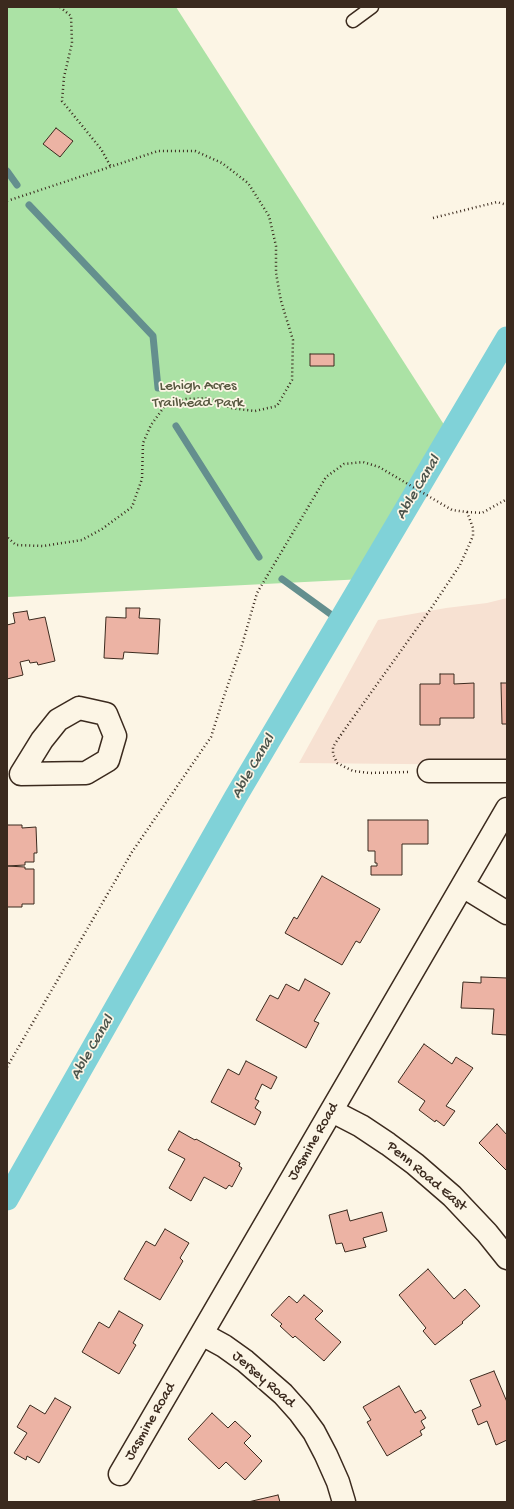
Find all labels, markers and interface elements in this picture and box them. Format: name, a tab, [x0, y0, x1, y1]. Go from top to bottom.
park label: Lehigh Acres Trailhead Park	[152, 378, 244, 413]
water label: Able Canal	[392, 453, 446, 523]
water label: Able Canal	[228, 731, 280, 803]
water label: Able Canal	[67, 1012, 119, 1084]
street label: Jasmine Road	[284, 1100, 344, 1184]
street label: Penn Road East	[382, 1138, 470, 1216]
street label: Jersey Road	[228, 1348, 298, 1412]
street label: Jasmine Road	[121, 1380, 181, 1464]

